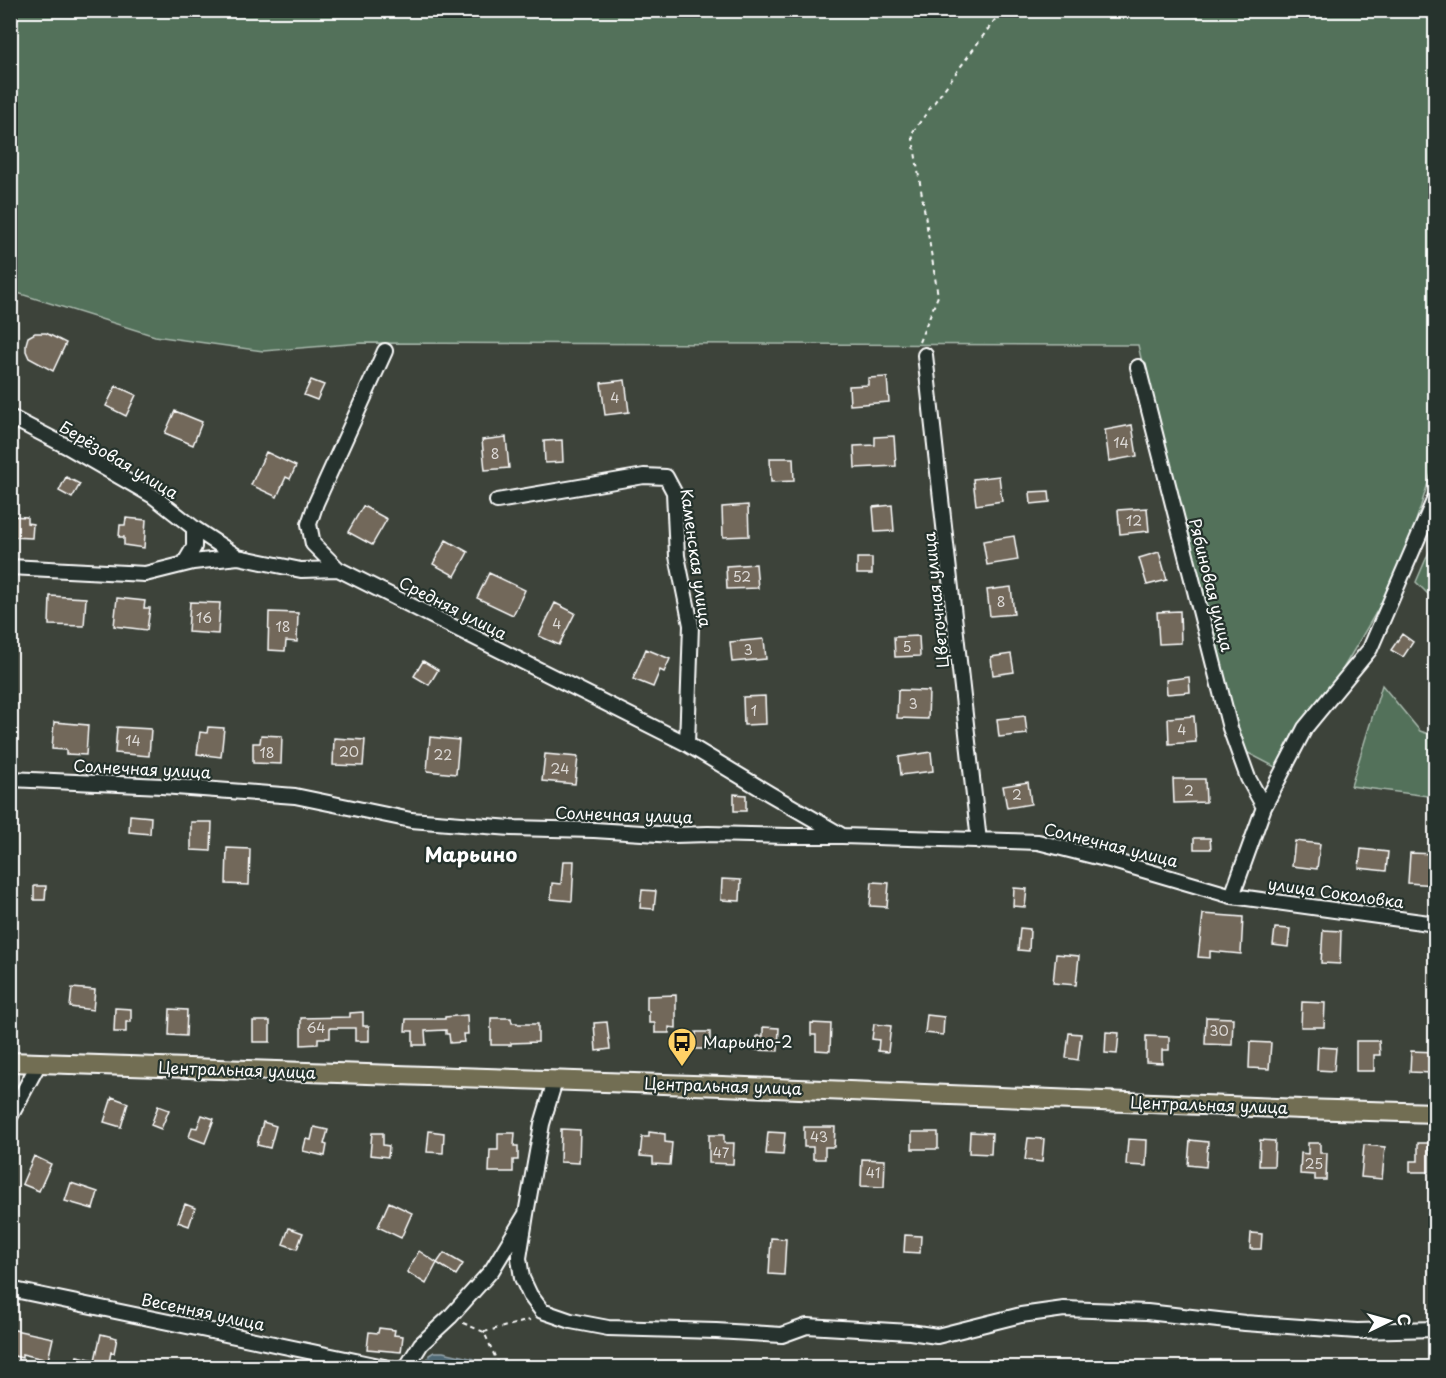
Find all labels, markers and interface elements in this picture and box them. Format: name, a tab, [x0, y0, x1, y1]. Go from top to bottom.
house number: 4	[610, 387, 620, 408]
street label: Берёзовая улица	[56, 414, 183, 504]
house number: 14	[1113, 432, 1129, 453]
house number: 8	[491, 443, 499, 464]
street label: Каменская улица	[675, 487, 719, 629]
house number: 12	[1126, 510, 1142, 531]
street label: Рябиновая улица	[1184, 516, 1240, 654]
street label: Цветочная улица	[916, 531, 954, 669]
house number: 52	[733, 566, 751, 587]
street label: Средняя улица	[395, 570, 512, 645]
house number: 8	[997, 591, 1005, 612]
house number: 16	[196, 607, 212, 628]
house number: 4	[552, 613, 562, 634]
house number: 18	[275, 616, 291, 637]
house number: 5	[902, 636, 912, 657]
house number: 3	[743, 639, 753, 660]
house number: 3	[908, 693, 918, 714]
house number: 1	[751, 700, 757, 721]
house number: 4	[1177, 719, 1187, 740]
house number: 14	[125, 730, 141, 751]
house number: 20	[339, 741, 359, 762]
house number: 18	[259, 742, 275, 763]
house number: 22	[434, 744, 452, 765]
street label: Солнечная улица	[73, 752, 211, 784]
house number: 24	[551, 758, 569, 779]
house number: 2	[1184, 780, 1194, 801]
house number: 2	[1012, 784, 1022, 805]
street label: Солнечная улица	[555, 800, 693, 828]
street label: Солнечная улица	[1042, 816, 1181, 872]
district label: Марьино	[425, 839, 518, 869]
street label: улица Соколовка	[1267, 871, 1406, 913]
house number: 64	[306, 1017, 326, 1038]
house number: 30	[1209, 1020, 1229, 1041]
bus stop icon: Марьино-2	[666, 1026, 698, 1068]
place label: Марьино-2	[703, 1029, 793, 1053]
street label: Центральная улица	[158, 1054, 316, 1084]
street label: Центральная улица	[644, 1070, 802, 1100]
street label: Центральная улица	[1130, 1089, 1288, 1119]
house number: 43	[810, 1126, 828, 1147]
house number: 47	[713, 1142, 730, 1163]
house number: 25	[1305, 1153, 1323, 1174]
house number: 41	[866, 1162, 880, 1183]
street label: Весенняя улица	[139, 1286, 267, 1336]
north arrow	[1359, 1291, 1419, 1351]
text: С	[1392, 1313, 1417, 1327]

